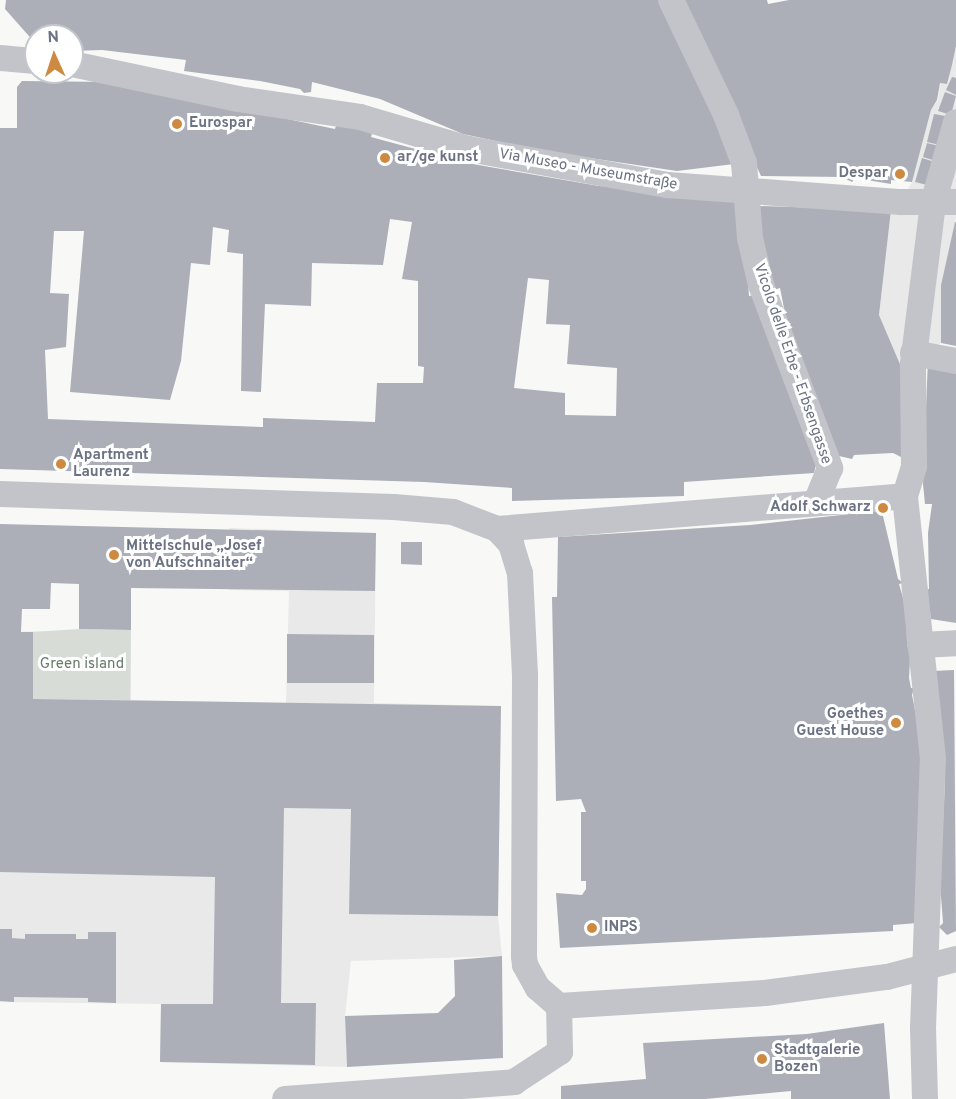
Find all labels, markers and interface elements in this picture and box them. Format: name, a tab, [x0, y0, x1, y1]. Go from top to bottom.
north arrow	[24, 24, 84, 84]
text: N	[47, 28, 59, 48]
place label: Eurospar	[189, 115, 252, 133]
marker: Eurospar	[170, 117, 184, 131]
street label: Via Museo - Museumstraße	[498, 145, 678, 195]
place label: ar/ge kunst	[397, 149, 478, 167]
marker: ar/ge kunst	[378, 151, 392, 165]
place label: Despar	[839, 165, 888, 183]
marker: Despar	[893, 167, 907, 181]
street label: Vicolo delle Erbe - Erbsengasse	[749, 261, 835, 467]
place label: Apartment Laurenz	[73, 446, 149, 481]
marker: Apartment Laurenz	[54, 457, 68, 471]
place label: Adolf Schwarz	[770, 499, 871, 517]
marker: Adolf Schwarz	[876, 501, 890, 515]
place label: Mittelschule „Josef von Aufschnaiter“	[126, 537, 261, 572]
marker: Mittelschule „Josef von Aufschnaiter“	[107, 548, 121, 562]
park label: Green island	[40, 656, 124, 674]
place label: Goethes Guest House	[796, 705, 884, 740]
marker: Goethes Guest House	[889, 716, 903, 730]
place label: INPS	[604, 919, 638, 937]
marker: INPS	[585, 921, 599, 935]
place label: Stadtgalerie Bozen	[774, 1041, 860, 1076]
marker: Stadtgalerie Bozen	[755, 1052, 769, 1066]

